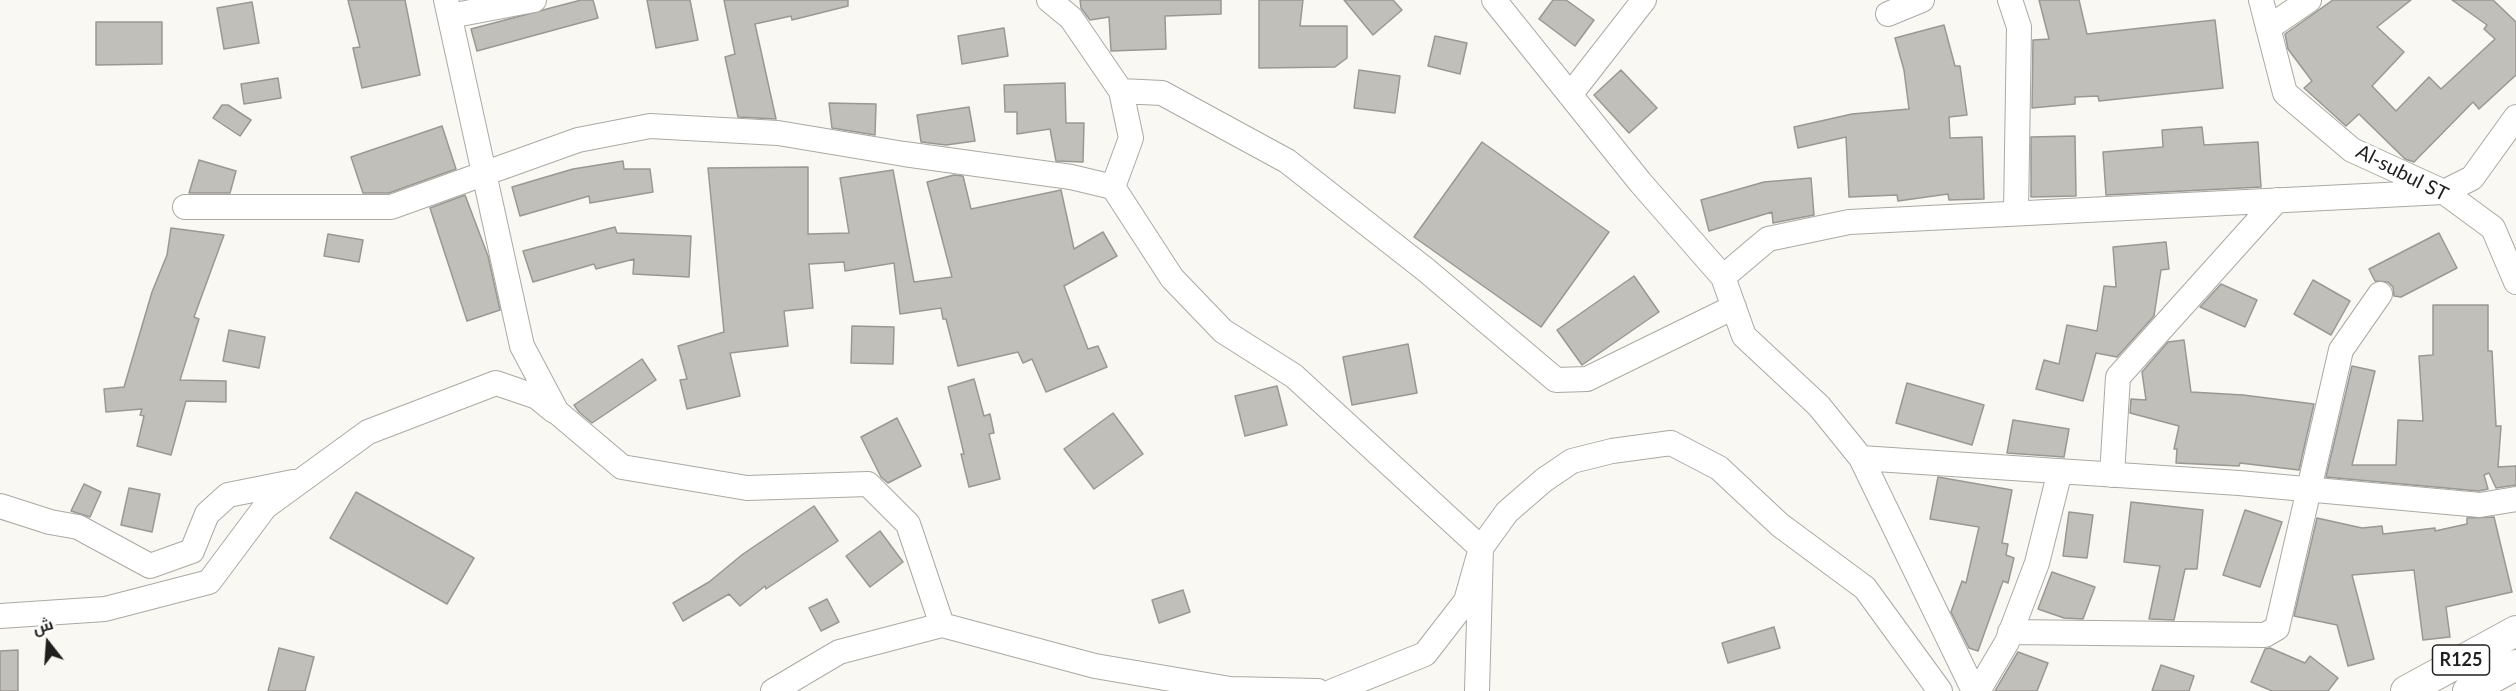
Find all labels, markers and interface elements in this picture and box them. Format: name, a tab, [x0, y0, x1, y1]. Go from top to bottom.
street label: Al-subul ST	[2352, 140, 2452, 206]
north arrow	[18, 613, 78, 673]
text: ش	[30, 613, 55, 637]
road number: R125	[2432, 645, 2490, 675]

